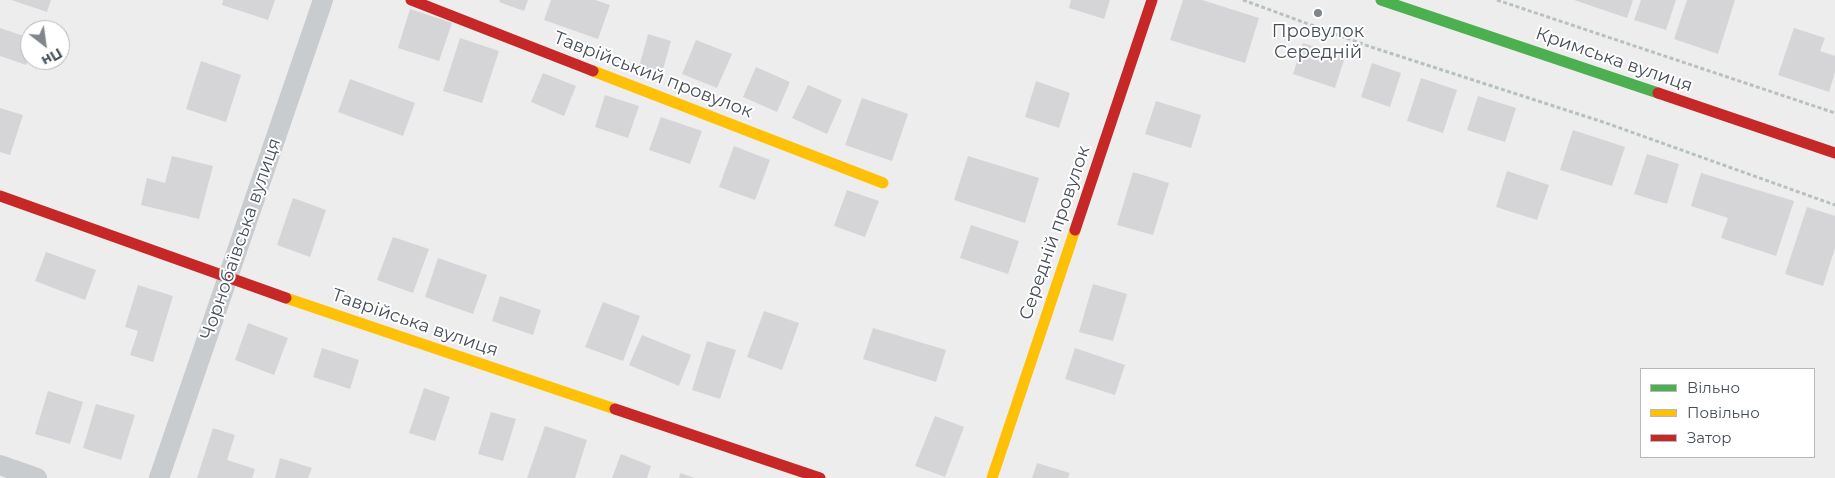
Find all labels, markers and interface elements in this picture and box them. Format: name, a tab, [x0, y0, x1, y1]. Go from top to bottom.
marker: Провулок Середній	[1312, 7, 1324, 19]
north arrow	[20, 20, 70, 70]
place label: Провулок Середній	[1272, 21, 1364, 64]
street label: Кримська вулиця	[1533, 23, 1695, 97]
street label: Таврійський провулок	[551, 27, 755, 123]
text: Пн	[38, 44, 66, 70]
street label: Чорнобаївська вулиця	[196, 135, 286, 343]
street label: Середній провулок	[1015, 143, 1095, 323]
street label: Таврійська вулиця	[329, 284, 501, 362]
legend	[1640, 368, 1815, 458]
text: Вільно	[1687, 378, 1740, 397]
text: Повільно	[1687, 403, 1760, 422]
text: Затор	[1687, 428, 1732, 447]

